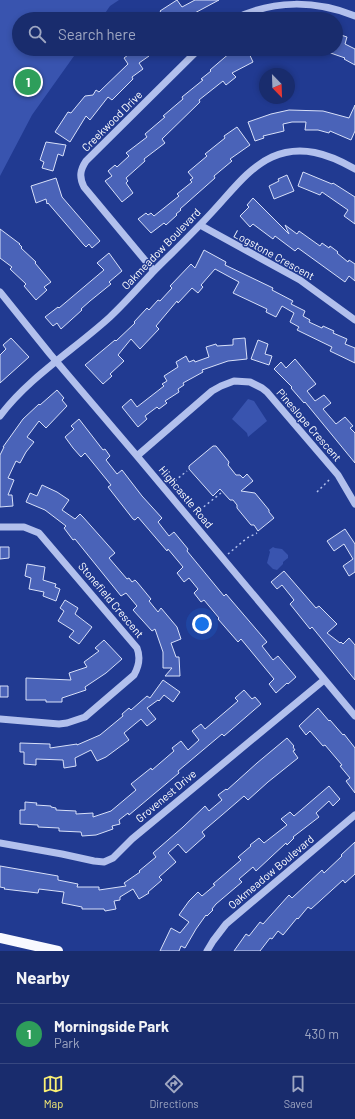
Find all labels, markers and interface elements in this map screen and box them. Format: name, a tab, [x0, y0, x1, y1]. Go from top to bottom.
search box	[12, 12, 343, 56]
icon: search	[26, 23, 48, 45]
text: Search here	[58, 25, 136, 43]
pin: 1	[15, 67, 41, 97]
north arrow	[259, 68, 295, 104]
street label: Creekwood Drive	[79, 88, 145, 154]
street label: Oakmeadow Boulevard	[118, 205, 203, 292]
street label: Logstone Crescent	[232, 227, 317, 282]
street label: Pineslope Crescent	[274, 386, 344, 464]
street label: Highcastle Road	[157, 463, 216, 530]
street label: Stonefield Crescent	[76, 559, 147, 640]
your location	[192, 614, 212, 634]
street label: Grovenest Drive	[133, 766, 199, 825]
street label: Oakmeadow Boulevard	[225, 832, 316, 911]
text: Nearby	[16, 967, 70, 987]
text: Morningside Park	[54, 1017, 169, 1035]
text: 1	[27, 1026, 31, 1042]
text: 430 m	[304, 1026, 339, 1042]
text: Park	[54, 1035, 80, 1051]
tab: Map	[42, 1073, 64, 1110]
tab: Directions	[149, 1073, 199, 1110]
tab: Saved	[284, 1073, 313, 1110]

